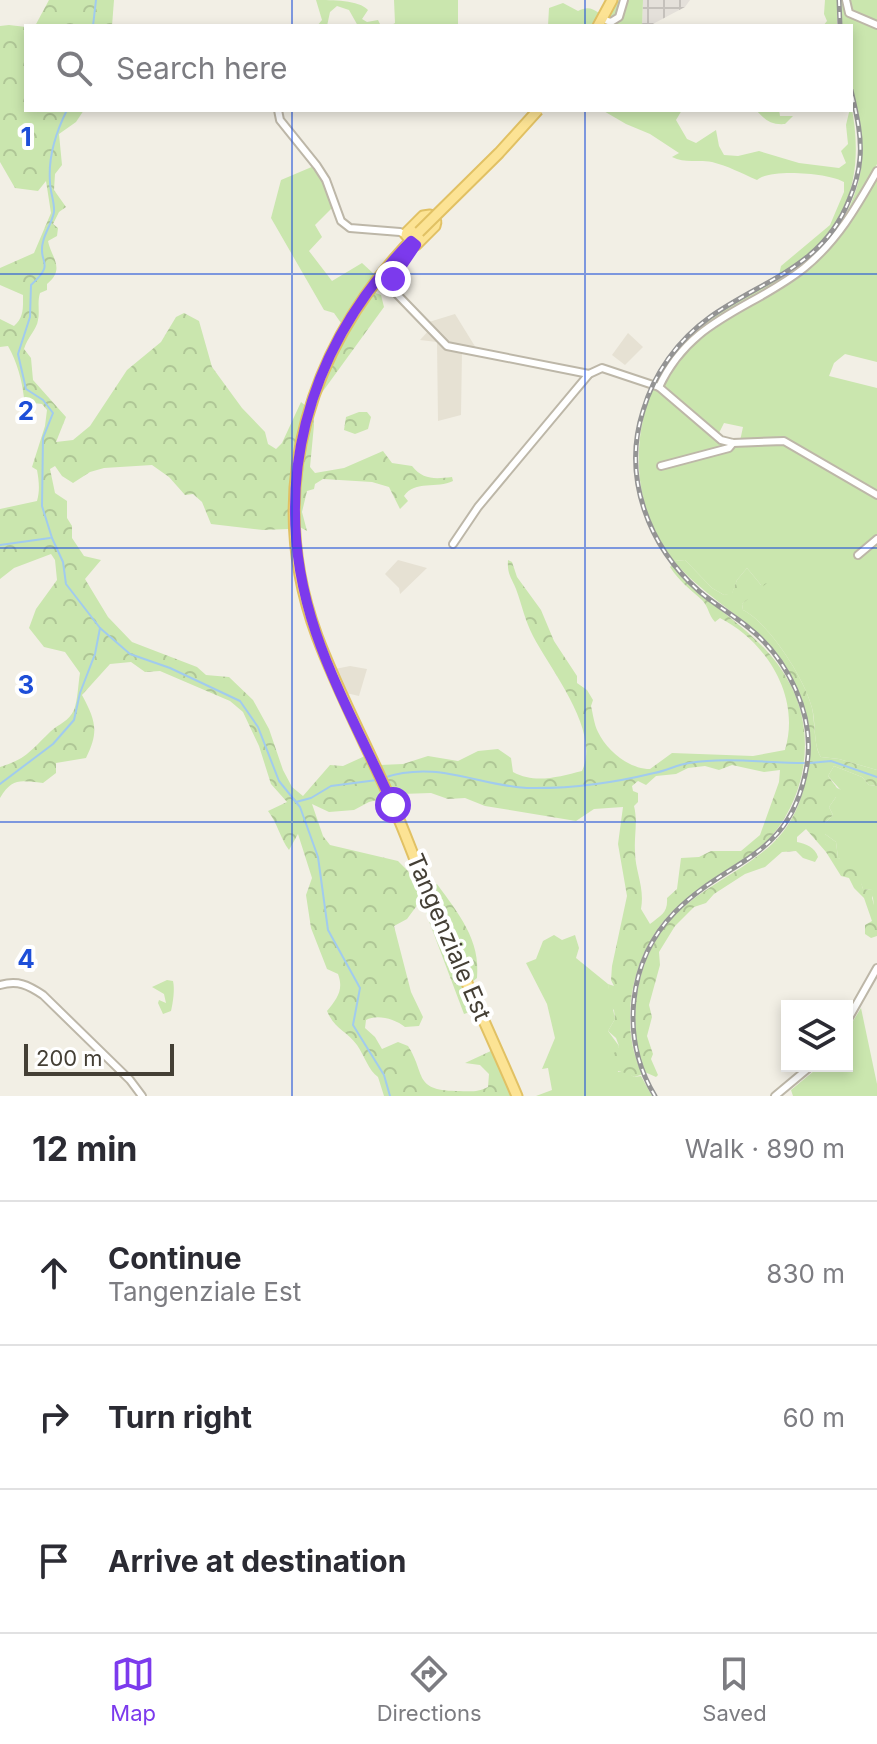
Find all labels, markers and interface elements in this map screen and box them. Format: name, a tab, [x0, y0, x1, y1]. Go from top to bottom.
search box	[24, 24, 853, 112]
icon: search	[52, 46, 96, 90]
text: Search here	[116, 50, 288, 86]
text: 1	[20, 121, 32, 152]
route end	[375, 261, 411, 297]
text: 2	[18, 395, 34, 426]
text: 3	[18, 669, 34, 700]
route start	[375, 787, 411, 823]
street label: Tangenziale Est	[401, 849, 497, 1025]
text: 4	[17, 943, 35, 974]
map controls	[781, 1000, 853, 1072]
button: layers	[781, 1000, 853, 1072]
scale bar	[24, 1040, 174, 1076]
text: 200 m	[36, 1045, 103, 1071]
text: 12 min	[32, 1128, 138, 1169]
text: Walk · 890 m	[685, 1133, 845, 1164]
text: Continue	[108, 1240, 242, 1276]
icon: ahead	[32, 1251, 76, 1295]
text: 830 m	[766, 1258, 845, 1289]
text: Tangenziale Est	[108, 1276, 301, 1307]
icon: right	[32, 1395, 76, 1439]
text: Turn right	[108, 1399, 252, 1435]
text: 60 m	[782, 1402, 845, 1433]
icon: arrive	[32, 1539, 76, 1583]
text: Arrive at destination	[108, 1543, 406, 1579]
tab: Map	[110, 1652, 156, 1726]
tab: Directions	[377, 1652, 482, 1726]
tab: Saved	[702, 1652, 767, 1726]

